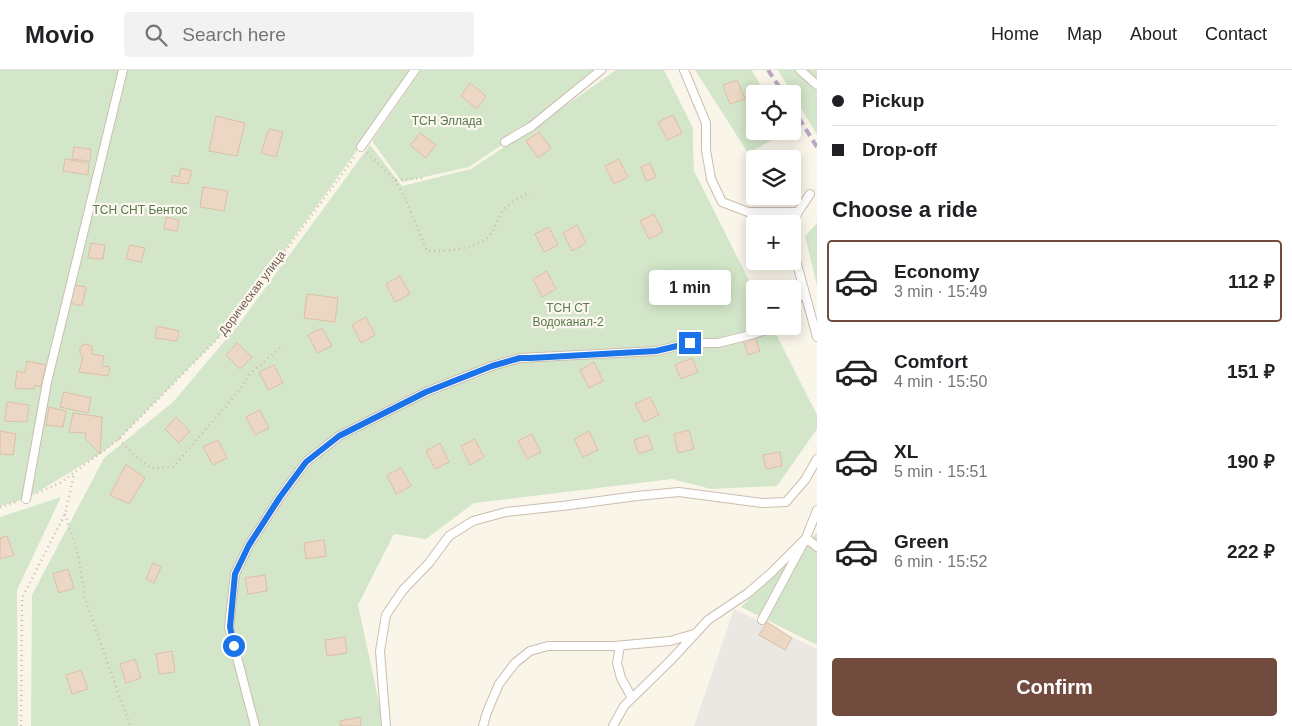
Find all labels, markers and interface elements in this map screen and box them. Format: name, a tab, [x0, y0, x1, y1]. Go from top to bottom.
search box	[124, 12, 474, 57]
text: Movio	[25, 21, 94, 48]
icon: search	[142, 21, 170, 49]
text: Search here	[182, 24, 286, 45]
text: Home	[991, 24, 1039, 44]
text: Map	[1067, 24, 1102, 44]
text: About	[1130, 24, 1177, 44]
text: Contact	[1205, 24, 1267, 44]
map controls	[746, 85, 801, 335]
button: locate	[746, 85, 801, 140]
text: Pickup	[862, 90, 924, 111]
park label: ТСН Эллада	[412, 114, 483, 128]
text: Drop-off	[862, 139, 937, 160]
button: layers	[746, 150, 801, 205]
text: Choose a ride	[832, 197, 977, 222]
park label: ТСН СНТ Бентос	[92, 203, 188, 217]
button: +	[746, 215, 801, 270]
street label: Дорическая улица	[216, 248, 289, 338]
icon: car	[834, 259, 879, 304]
text: Economy	[894, 261, 980, 282]
callout: 1 min	[649, 270, 731, 306]
text: 112 ₽	[1228, 271, 1275, 292]
text: 1 min	[669, 279, 711, 296]
button: −	[746, 280, 801, 335]
text: 3 min · 15:49	[894, 283, 987, 300]
park label: ТСН СТ Водоканал-2	[532, 301, 604, 329]
route end	[679, 332, 701, 354]
icon: car	[834, 349, 879, 394]
text: Comfort	[894, 351, 968, 372]
text: 151 ₽	[1227, 361, 1275, 382]
text: 4 min · 15:50	[894, 373, 987, 390]
icon: car	[834, 439, 879, 484]
text: XL	[894, 441, 918, 462]
text: 190 ₽	[1227, 451, 1275, 472]
text: 5 min · 15:51	[894, 463, 987, 480]
icon: car	[834, 529, 879, 574]
text: Green	[894, 531, 949, 552]
text: 222 ₽	[1227, 541, 1275, 562]
text: 6 min · 15:52	[894, 553, 987, 570]
route start	[223, 635, 245, 657]
button: Confirm	[832, 658, 1277, 716]

